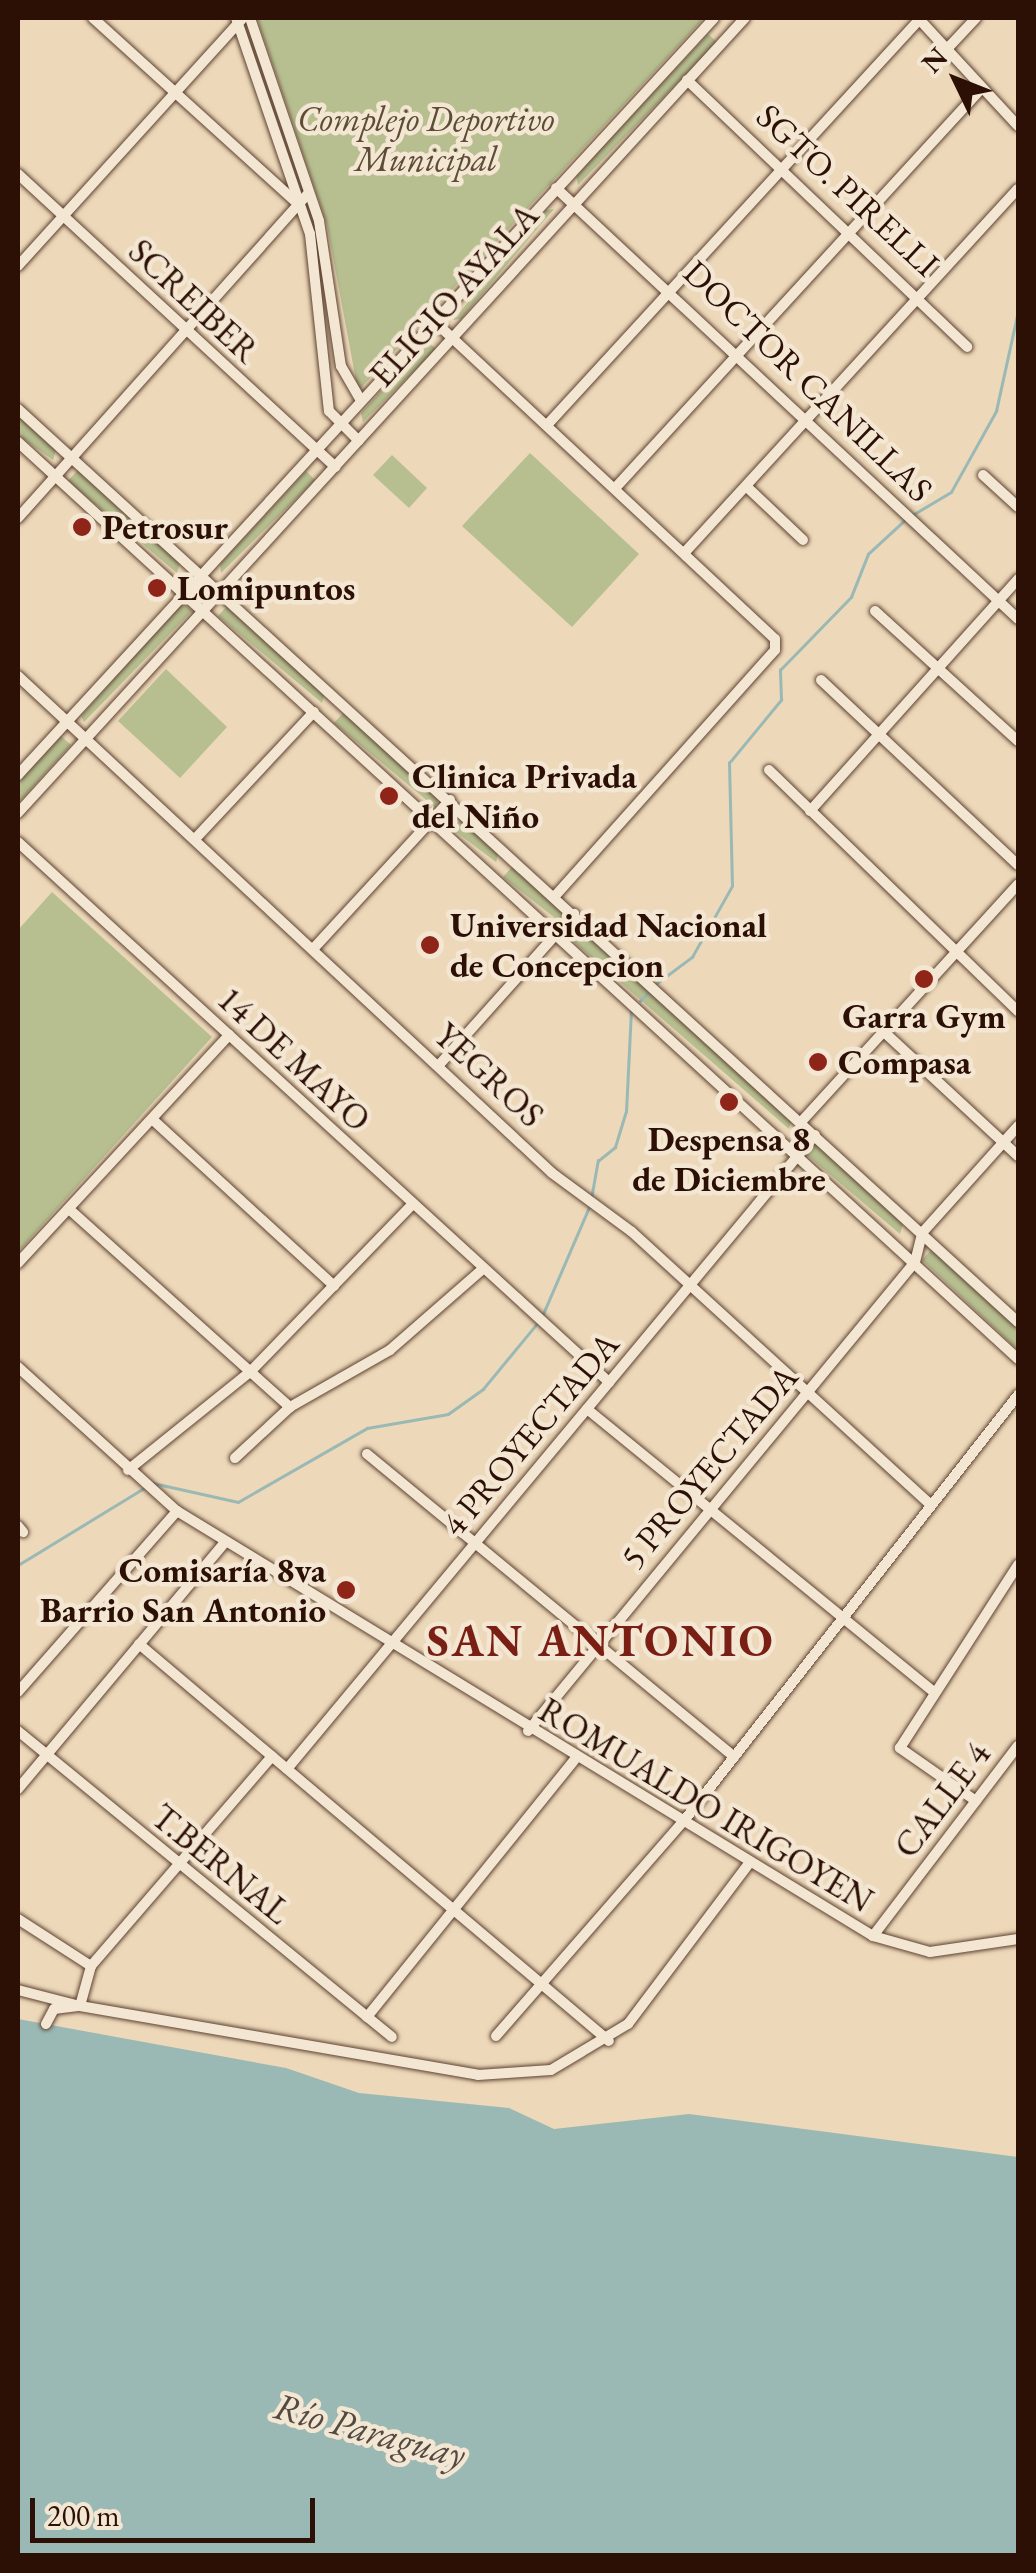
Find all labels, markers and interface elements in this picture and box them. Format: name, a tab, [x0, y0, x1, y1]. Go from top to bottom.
north arrow	[906, 30, 1006, 130]
text: N	[913, 39, 955, 80]
street label: SGTO. PIRELLI	[748, 95, 948, 285]
park label: Complejo Deportivo Municipal	[297, 98, 555, 180]
street label: ELIGIO AYALA	[361, 195, 547, 395]
street label: SCREIBER	[120, 230, 268, 372]
street label: DOCTOR CANILLAS	[675, 251, 941, 511]
place label: Petrosur	[102, 506, 228, 548]
marker: Petrosur	[71, 516, 93, 538]
place label: Lomipuntos	[177, 567, 355, 609]
marker: Lomipuntos	[146, 577, 168, 599]
place label: Clinica Privada del Niño	[412, 755, 637, 837]
marker: Clinica Privada del Niño	[376, 783, 402, 809]
place label: Universidad Nacional de Concepcion	[450, 904, 767, 986]
marker: Universidad Nacional de Concepcion	[419, 934, 441, 956]
marker: Garra Gym	[913, 968, 935, 990]
street label: 14 DE MAYO	[209, 978, 379, 1140]
place label: Garra Gym	[842, 995, 1006, 1037]
street label: YEGROS	[426, 1014, 552, 1136]
place label: Compasa	[838, 1041, 971, 1083]
marker: Compasa	[807, 1051, 829, 1073]
marker: Despensa 8 de Diciembre	[718, 1091, 740, 1113]
place label: Despensa 8 de Diciembre	[632, 1118, 826, 1200]
street label: 4 PROYECTADA	[433, 1324, 627, 1544]
street label: 5 PROYECTADA	[612, 1357, 806, 1577]
place label: Comisaría 8va Barrio San Antonio	[40, 1549, 326, 1631]
marker: Comisaría 8va Barrio San Antonio	[335, 1579, 357, 1601]
district label: SAN ANTONIO	[427, 1614, 775, 1668]
street label: ROMUALDO IRIGOYEN	[532, 1689, 880, 1921]
street label: CALLE 4	[885, 1734, 999, 1866]
street label: T.BERNAL	[143, 1795, 299, 1933]
water label: Río Paraguay	[269, 2383, 471, 2477]
scale bar	[35, 2478, 320, 2540]
text: 200 m	[47, 2496, 120, 2535]

